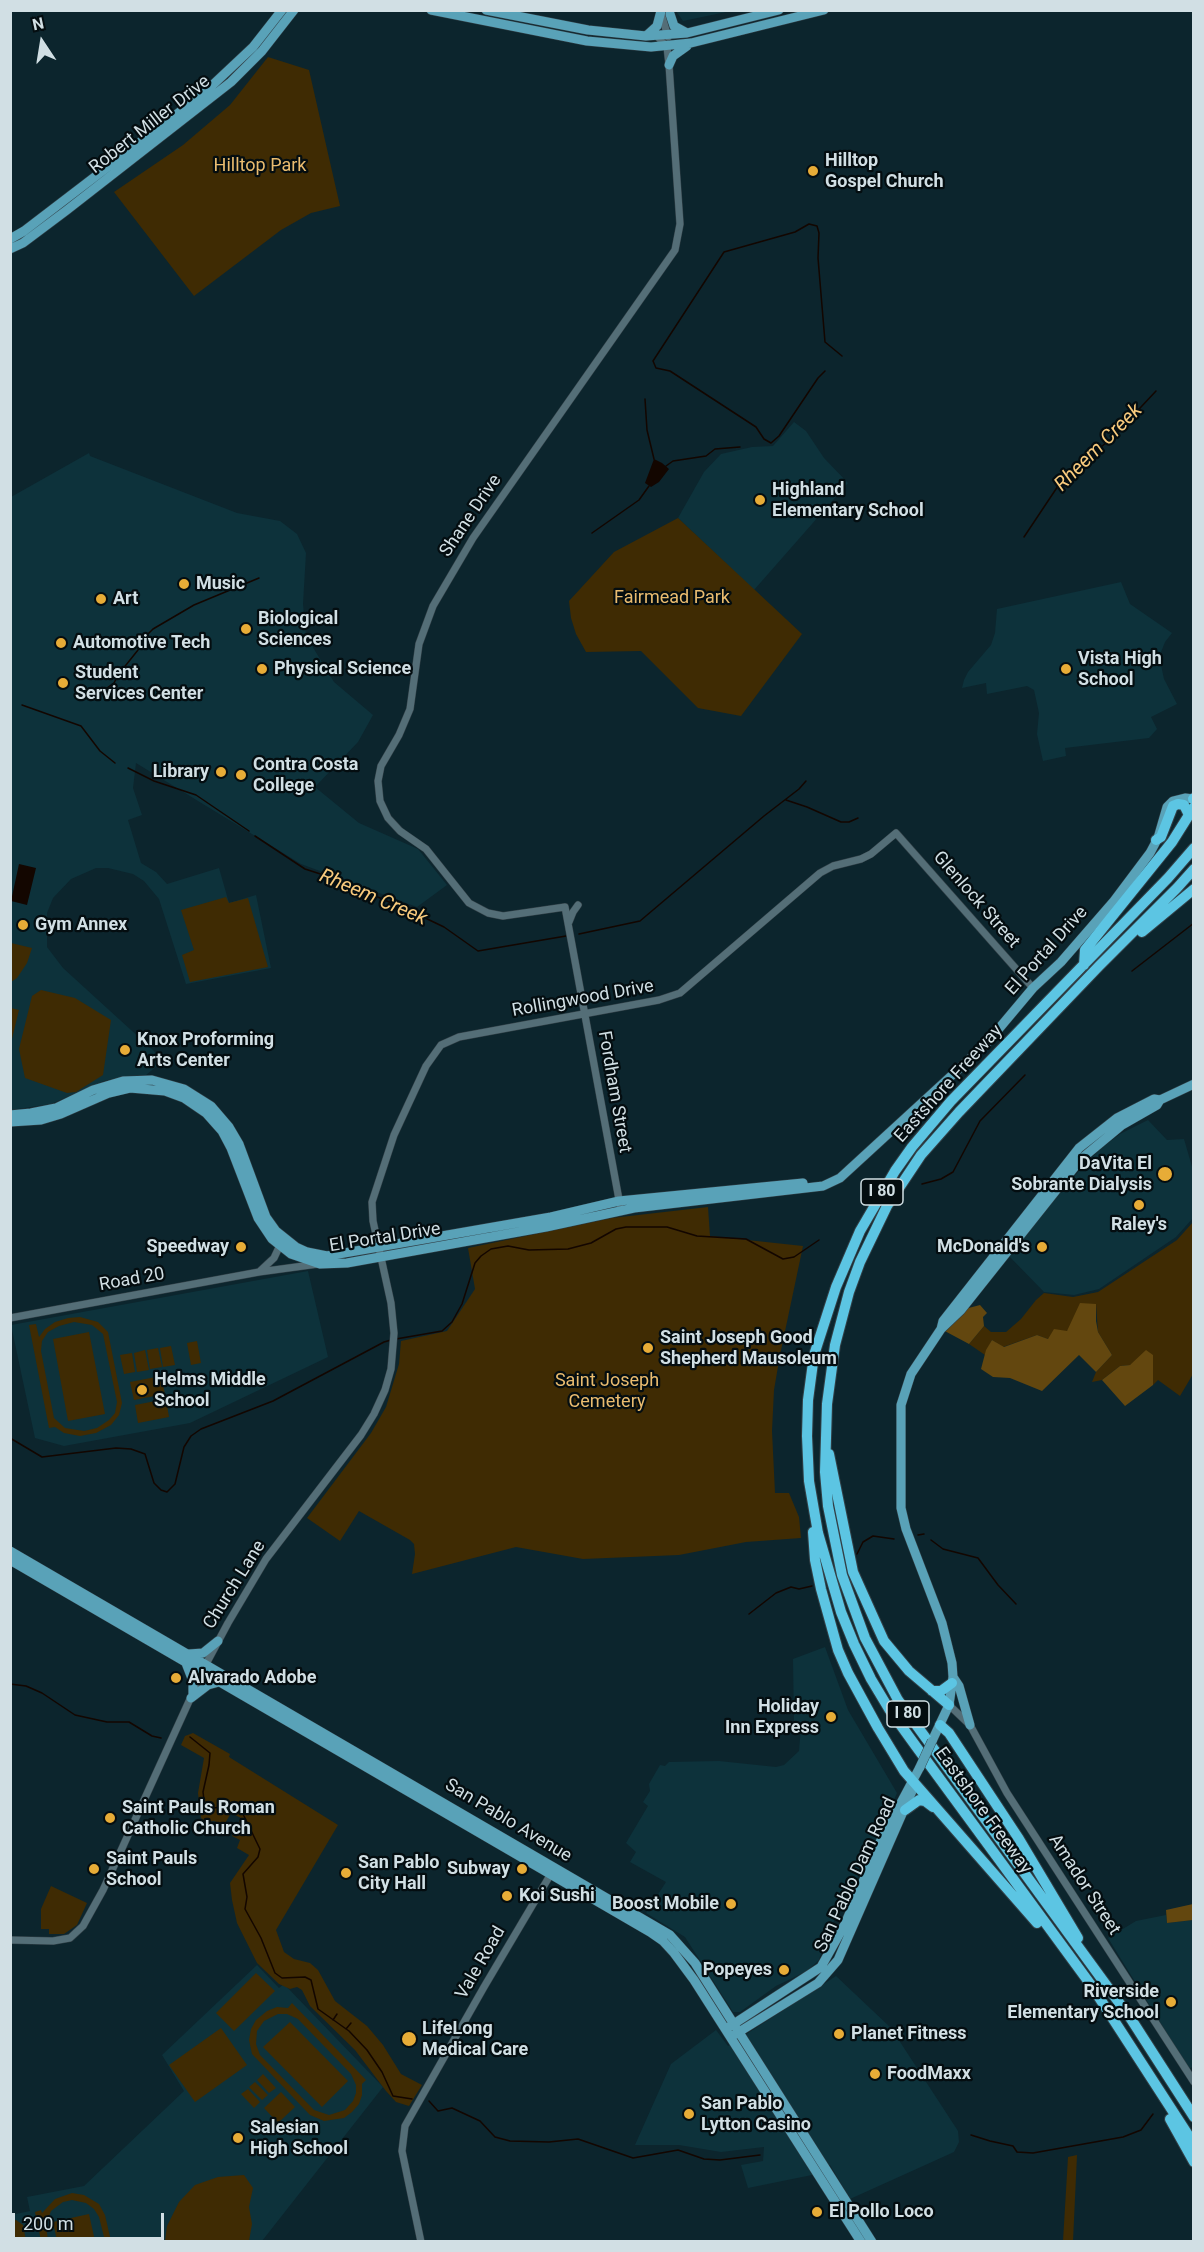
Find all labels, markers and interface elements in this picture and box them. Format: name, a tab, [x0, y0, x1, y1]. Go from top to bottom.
north arrow	[12, 12, 72, 72]
text: N	[31, 13, 46, 34]
street label: Robert Miller Drive	[85, 71, 215, 179]
place label: Hilltop Gospel Church	[825, 150, 944, 192]
park label: Hilltop Park	[214, 155, 306, 177]
marker: Hilltop Gospel Church	[806, 164, 820, 178]
water label: Rheem Creek	[1050, 399, 1148, 497]
street label: Shane Drive	[436, 471, 506, 561]
place label: Highland Elementary School	[772, 479, 924, 522]
marker: Highland Elementary School	[753, 493, 767, 507]
place label: Music	[196, 573, 245, 595]
marker: Music	[177, 577, 191, 591]
park label: Fairmead Park	[614, 587, 730, 609]
place label: Art	[113, 588, 138, 610]
marker: Art	[94, 592, 108, 606]
place label: Biological Sciences	[258, 608, 338, 650]
marker: Biological Sciences	[239, 622, 253, 636]
place label: Automotive Tech	[73, 632, 210, 654]
marker: Automotive Tech	[54, 636, 68, 650]
place label: Vista High School	[1078, 648, 1162, 690]
place label: Physical Science	[274, 658, 411, 680]
place label: Student Services Center	[75, 662, 203, 704]
marker: Physical Science	[255, 662, 269, 676]
marker: Vista High School	[1059, 662, 1073, 676]
marker: Student Services Center	[56, 676, 70, 690]
place label: Contra Costa College	[253, 754, 358, 796]
place label: Library	[153, 761, 209, 783]
marker: Library	[214, 765, 228, 779]
marker: Contra Costa College	[234, 768, 248, 782]
street label: Glenlock Street	[928, 847, 1024, 953]
water label: Rheem Creek	[316, 865, 430, 931]
street label: El Portal Drive	[1001, 902, 1093, 1000]
place label: Gym Annex	[35, 914, 127, 936]
marker: Gym Annex	[16, 918, 30, 932]
street label: Rollingwood Drive	[510, 976, 656, 1022]
street label: Eastshore Freeway	[890, 1021, 1008, 1147]
place label: Knox Proforming Arts Center	[137, 1029, 274, 1072]
street label: Fordham Street	[593, 1029, 635, 1155]
marker: Knox Proforming Arts Center	[118, 1043, 132, 1057]
place label: DaVita El Sobrante Dialysis	[1011, 1153, 1152, 1196]
marker: DaVita El Sobrante Dialysis	[1156, 1165, 1174, 1183]
road number: I 80	[861, 1179, 903, 1205]
marker: Raley's	[1132, 1198, 1146, 1212]
place label: Raley's	[1111, 1214, 1167, 1236]
street label: El Portal Drive	[328, 1219, 442, 1257]
place label: Speedway	[146, 1236, 229, 1258]
place label: McDonald's	[937, 1236, 1030, 1258]
marker: Speedway	[234, 1240, 248, 1254]
marker: McDonald's	[1035, 1240, 1049, 1254]
street label: Road 20	[98, 1264, 166, 1296]
place label: Saint Joseph Good Shepherd Mausoleum	[660, 1327, 837, 1370]
marker: Saint Joseph Good Shepherd Mausoleum	[641, 1341, 655, 1355]
place label: Helms Middle School	[154, 1369, 266, 1412]
park label: Saint Joseph Cemetery	[555, 1370, 659, 1412]
marker: Helms Middle School	[135, 1383, 149, 1397]
street label: Church Lane	[199, 1537, 271, 1633]
place label: Alvarado Adobe	[188, 1667, 316, 1689]
marker: Alvarado Adobe	[169, 1671, 183, 1685]
place label: Holiday Inn Express	[725, 1696, 819, 1738]
road number: I 80	[887, 1701, 929, 1727]
marker: Holiday Inn Express	[824, 1710, 838, 1724]
street label: Eastshore Freeway	[930, 1744, 1036, 1878]
street label: San Pablo Avenue	[441, 1775, 575, 1867]
street label: San Pablo Dam Road	[811, 1794, 901, 1956]
place label: Saint Pauls Roman Catholic Church	[122, 1797, 275, 1840]
marker: Saint Pauls Roman Catholic Church	[103, 1811, 117, 1825]
street label: Amador Street	[1043, 1831, 1125, 1939]
place label: Saint Pauls School	[106, 1848, 197, 1890]
place label: San Pablo City Hall	[358, 1852, 439, 1894]
place label: Subway	[447, 1858, 510, 1880]
marker: Saint Pauls School	[87, 1862, 101, 1876]
marker: Subway	[515, 1862, 529, 1876]
marker: San Pablo City Hall	[339, 1866, 353, 1880]
place label: Koi Sushi	[519, 1885, 595, 1907]
marker: Koi Sushi	[500, 1889, 514, 1903]
place label: Boost Mobile	[612, 1893, 719, 1915]
marker: Boost Mobile	[724, 1897, 738, 1911]
street label: Vale Road	[452, 1923, 510, 2003]
place label: Popeyes	[703, 1959, 772, 1981]
marker: Popeyes	[777, 1963, 791, 1977]
place label: Riverside Elementary School	[1007, 1981, 1159, 2024]
marker: Riverside Elementary School	[1164, 1995, 1178, 2009]
place label: LifeLong Medical Care	[422, 2018, 528, 2060]
place label: Planet Fitness	[851, 2023, 966, 2045]
marker: Planet Fitness	[832, 2027, 846, 2041]
marker: LifeLong Medical Care	[400, 2030, 418, 2048]
place label: FoodMaxx	[887, 2063, 971, 2085]
marker: FoodMaxx	[868, 2067, 882, 2081]
place label: San Pablo Lytton Casino	[701, 2093, 811, 2136]
marker: San Pablo Lytton Casino	[682, 2107, 696, 2121]
place label: Salesian High School	[250, 2117, 348, 2160]
marker: Salesian High School	[231, 2131, 245, 2145]
scale bar	[15, 2201, 166, 2239]
place label: El Pollo Loco	[829, 2201, 934, 2223]
marker: El Pollo Loco	[810, 2205, 824, 2219]
text: 200 m	[23, 2213, 74, 2234]

